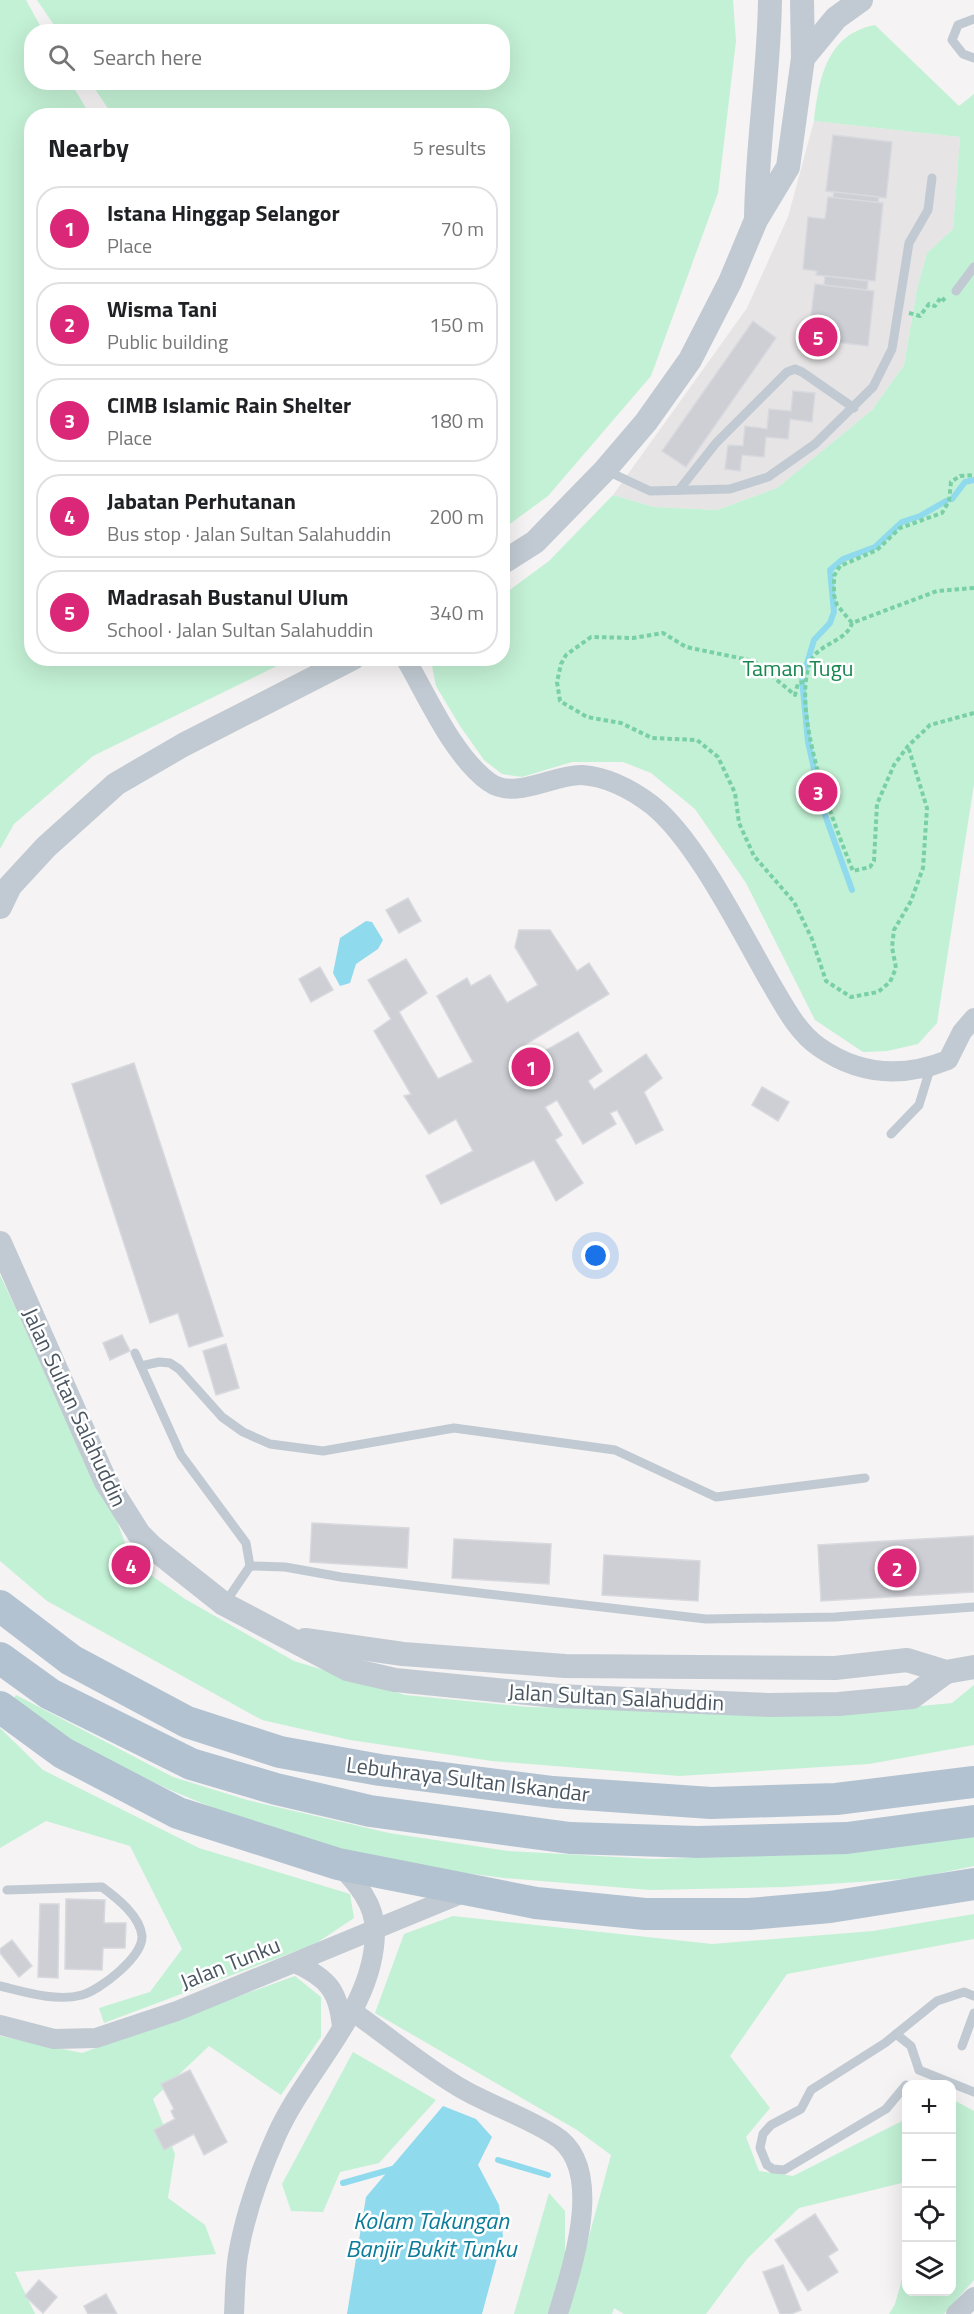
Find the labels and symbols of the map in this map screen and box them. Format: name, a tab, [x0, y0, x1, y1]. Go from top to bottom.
pin: 5	[798, 314, 838, 360]
park label: Taman Tugu	[742, 651, 854, 685]
pin: 3	[798, 770, 838, 814]
pin: 1	[512, 1044, 550, 1090]
your location	[581, 1241, 610, 1270]
street label: Jalan Sultan Salahuddin	[14, 1302, 136, 1512]
pin: 4	[112, 1542, 150, 1588]
pin: 2	[878, 1546, 916, 1590]
street label: Jalan Sultan Salahuddin	[507, 1674, 725, 1720]
street label: Lebuhraya Sultan Iskandar	[344, 1747, 592, 1811]
street label: Jalan Tunku	[175, 1927, 285, 1999]
water label: Kolam Takungan Banjir Bukit Tunku	[345, 2202, 519, 2266]

